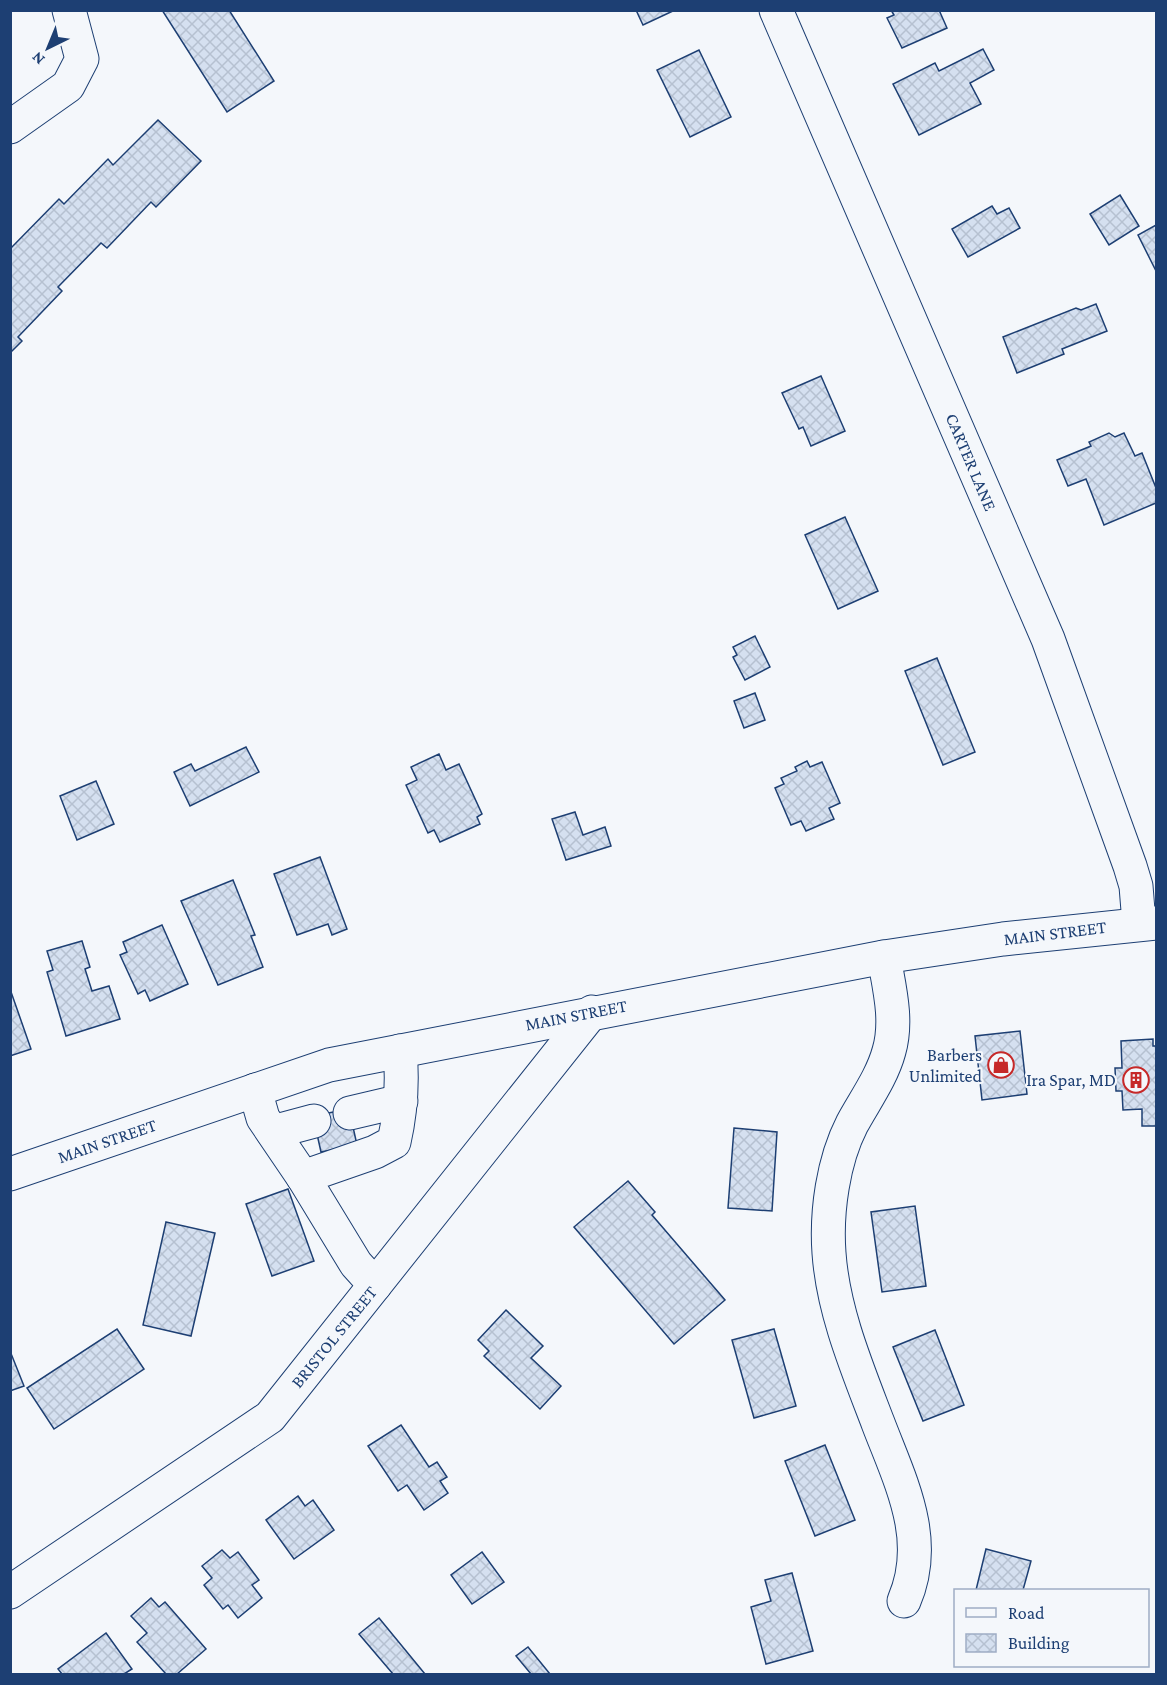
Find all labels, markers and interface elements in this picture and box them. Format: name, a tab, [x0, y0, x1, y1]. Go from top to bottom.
north arrow	[18, 18, 78, 78]
text: N	[28, 49, 48, 69]
street label: CARTER LANE	[941, 410, 1001, 514]
street label: MAIN STREET	[1003, 917, 1108, 949]
street label: MAIN STREET	[523, 995, 629, 1035]
place label: Barbers Unlimited	[909, 1045, 983, 1086]
shop icon: Barbers Unlimited	[986, 1050, 1016, 1080]
building icon: Ira Spar, MD	[1121, 1065, 1151, 1095]
place label: Ira Spar, MD	[1026, 1070, 1116, 1090]
street label: MAIN STREET	[55, 1115, 159, 1167]
street label: BRISTOL STREET	[287, 1282, 381, 1392]
legend	[954, 1589, 1149, 1667]
text: Road	[1008, 1603, 1045, 1623]
text: Building	[1008, 1633, 1070, 1653]

